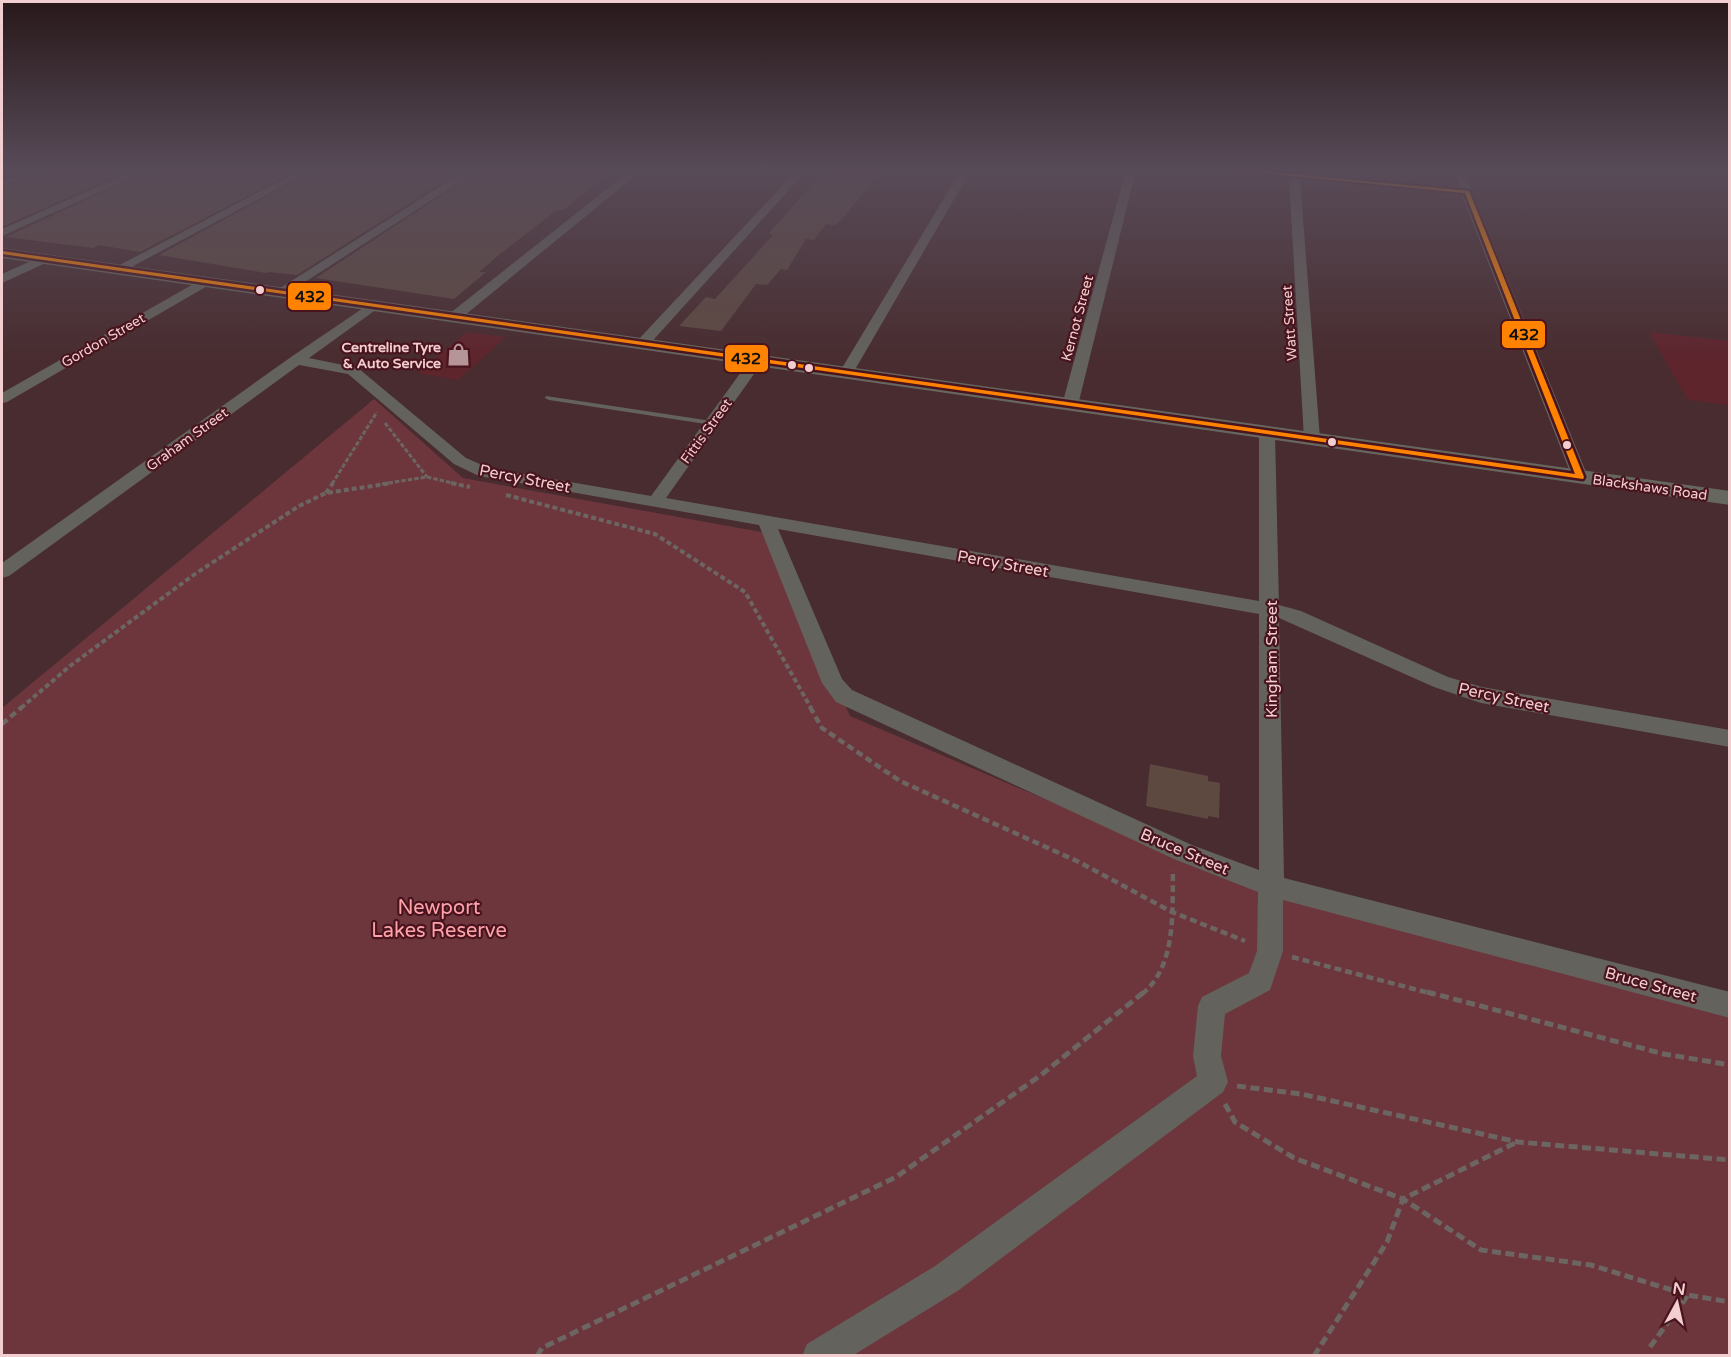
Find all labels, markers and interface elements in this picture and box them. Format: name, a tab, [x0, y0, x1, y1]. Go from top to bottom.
street label: Kernot Street	[1058, 272, 1097, 363]
line badge: 432	[287, 282, 332, 311]
unlabelled marker	[254, 284, 266, 296]
street label: Watt Street	[1278, 284, 1301, 361]
text: 432	[295, 287, 325, 307]
street label: Gordon Street	[58, 309, 149, 371]
line badge: 432	[1501, 320, 1546, 349]
text: 432	[1509, 325, 1539, 345]
place label: Centreline Tyre & Auto Service	[342, 339, 441, 372]
shop icon: Centreline Tyre & Auto Service	[446, 342, 472, 368]
line badge: 432	[724, 344, 769, 373]
text: 432	[731, 349, 761, 369]
unlabelled marker	[786, 359, 798, 371]
unlabelled marker	[803, 362, 815, 374]
street label: Fittis Street	[677, 395, 736, 467]
street label: Graham Street	[143, 404, 232, 475]
unlabelled marker	[1326, 436, 1338, 448]
unlabelled marker	[1561, 439, 1573, 451]
street label: Percy Street	[478, 460, 572, 498]
street label: Blackshaws Road	[1592, 471, 1708, 504]
street label: Percy Street	[956, 546, 1050, 582]
street label: Kingham Street	[1262, 600, 1282, 718]
street label: Percy Street	[1456, 679, 1551, 717]
street label: Bruce Street	[1137, 824, 1232, 880]
park label: Newport Lakes Reserve	[371, 896, 507, 943]
street label: Bruce Street	[1603, 963, 1699, 1007]
north arrow	[1647, 1273, 1707, 1333]
text: N	[1671, 1278, 1687, 1300]

